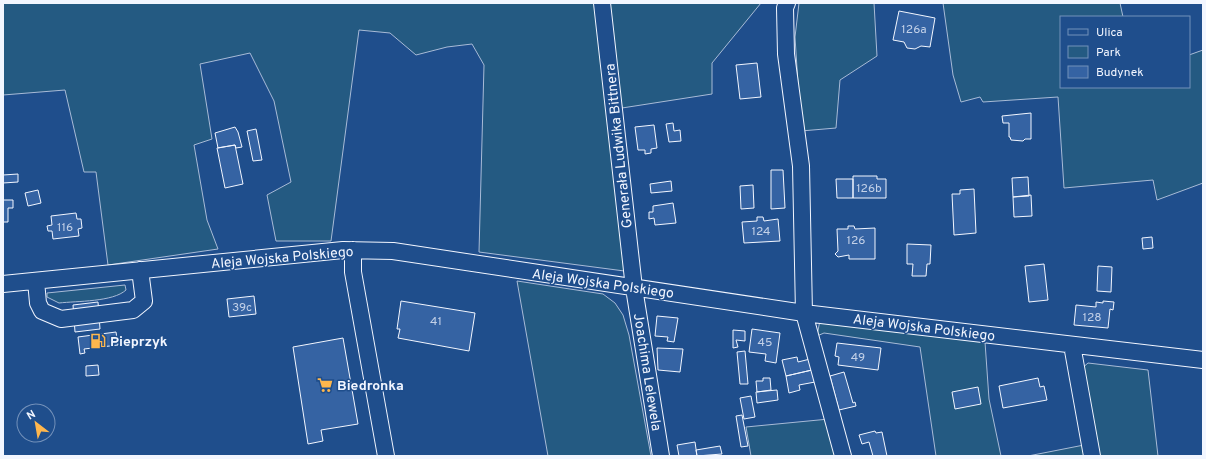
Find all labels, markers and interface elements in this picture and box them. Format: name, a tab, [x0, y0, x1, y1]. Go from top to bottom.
legend	[1060, 16, 1190, 88]
house number: 126a	[901, 22, 927, 38]
text: Ulica	[1096, 25, 1123, 41]
text: Park	[1096, 45, 1121, 61]
street label: Generała Ludwika Bittnera	[602, 63, 637, 229]
text: Budynek	[1096, 65, 1144, 81]
house number: 126b	[856, 181, 882, 197]
house number: 116	[57, 220, 73, 236]
house number: 124	[751, 224, 771, 240]
house number: 126	[847, 233, 865, 249]
street label: Aleja Wojska Polskiego	[210, 244, 354, 273]
street label: Aleja Wojska Polskiego	[531, 266, 675, 303]
house number: 39c	[232, 300, 252, 316]
house number: 128	[1082, 310, 1102, 326]
street label: Aleja Wojska Polskiego	[852, 311, 996, 346]
street label: Joachima Lelewela	[629, 312, 664, 432]
house number: 41	[430, 314, 442, 330]
fuel station icon: Pieprzyk	[89, 332, 107, 350]
place label: Pieprzyk	[110, 334, 168, 351]
house number: 45	[758, 335, 772, 351]
house number: 49	[851, 350, 865, 366]
supermarket icon: Biedronka	[316, 376, 334, 394]
place label: Biedronka	[337, 378, 404, 395]
north arrow	[16, 403, 56, 443]
text: N	[24, 407, 38, 423]

